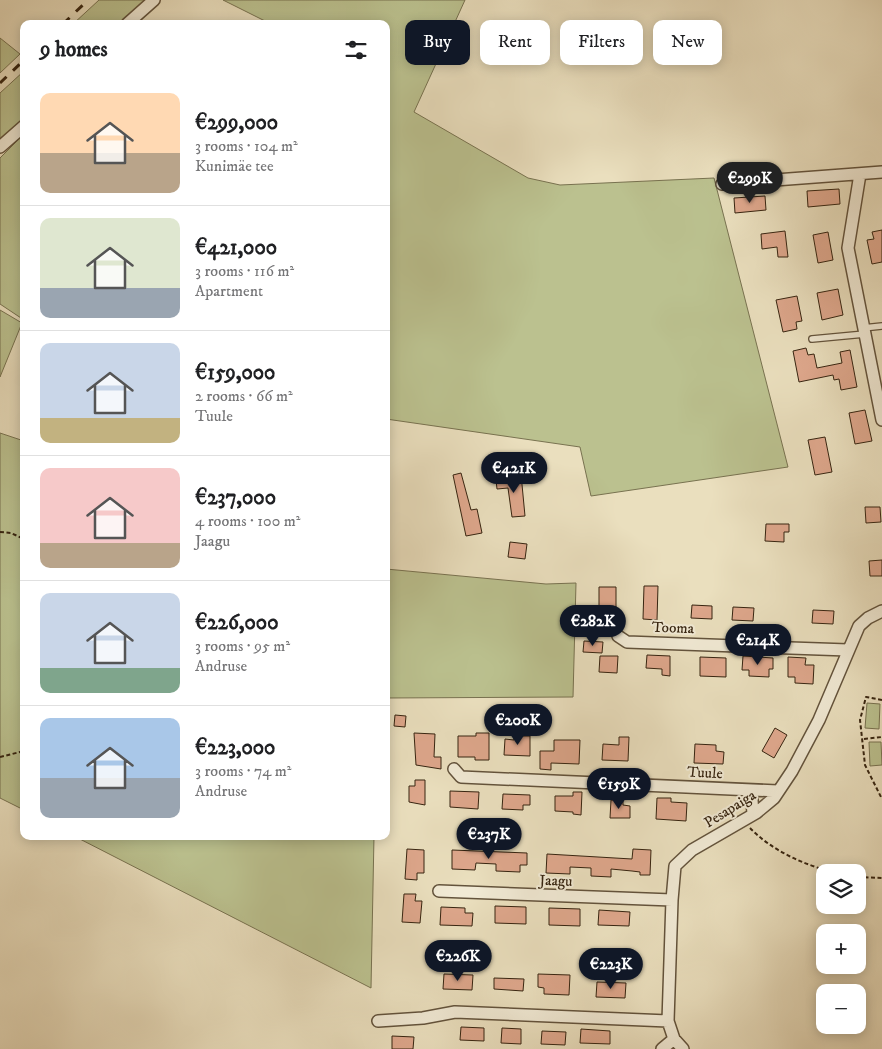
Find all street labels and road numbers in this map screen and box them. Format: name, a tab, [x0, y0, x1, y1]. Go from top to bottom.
street label: Tooma	[652, 618, 695, 638]
street label: Tuule	[687, 763, 723, 783]
street label: Pesapaiga	[701, 785, 760, 832]
street label: Jaagu	[537, 871, 573, 891]

